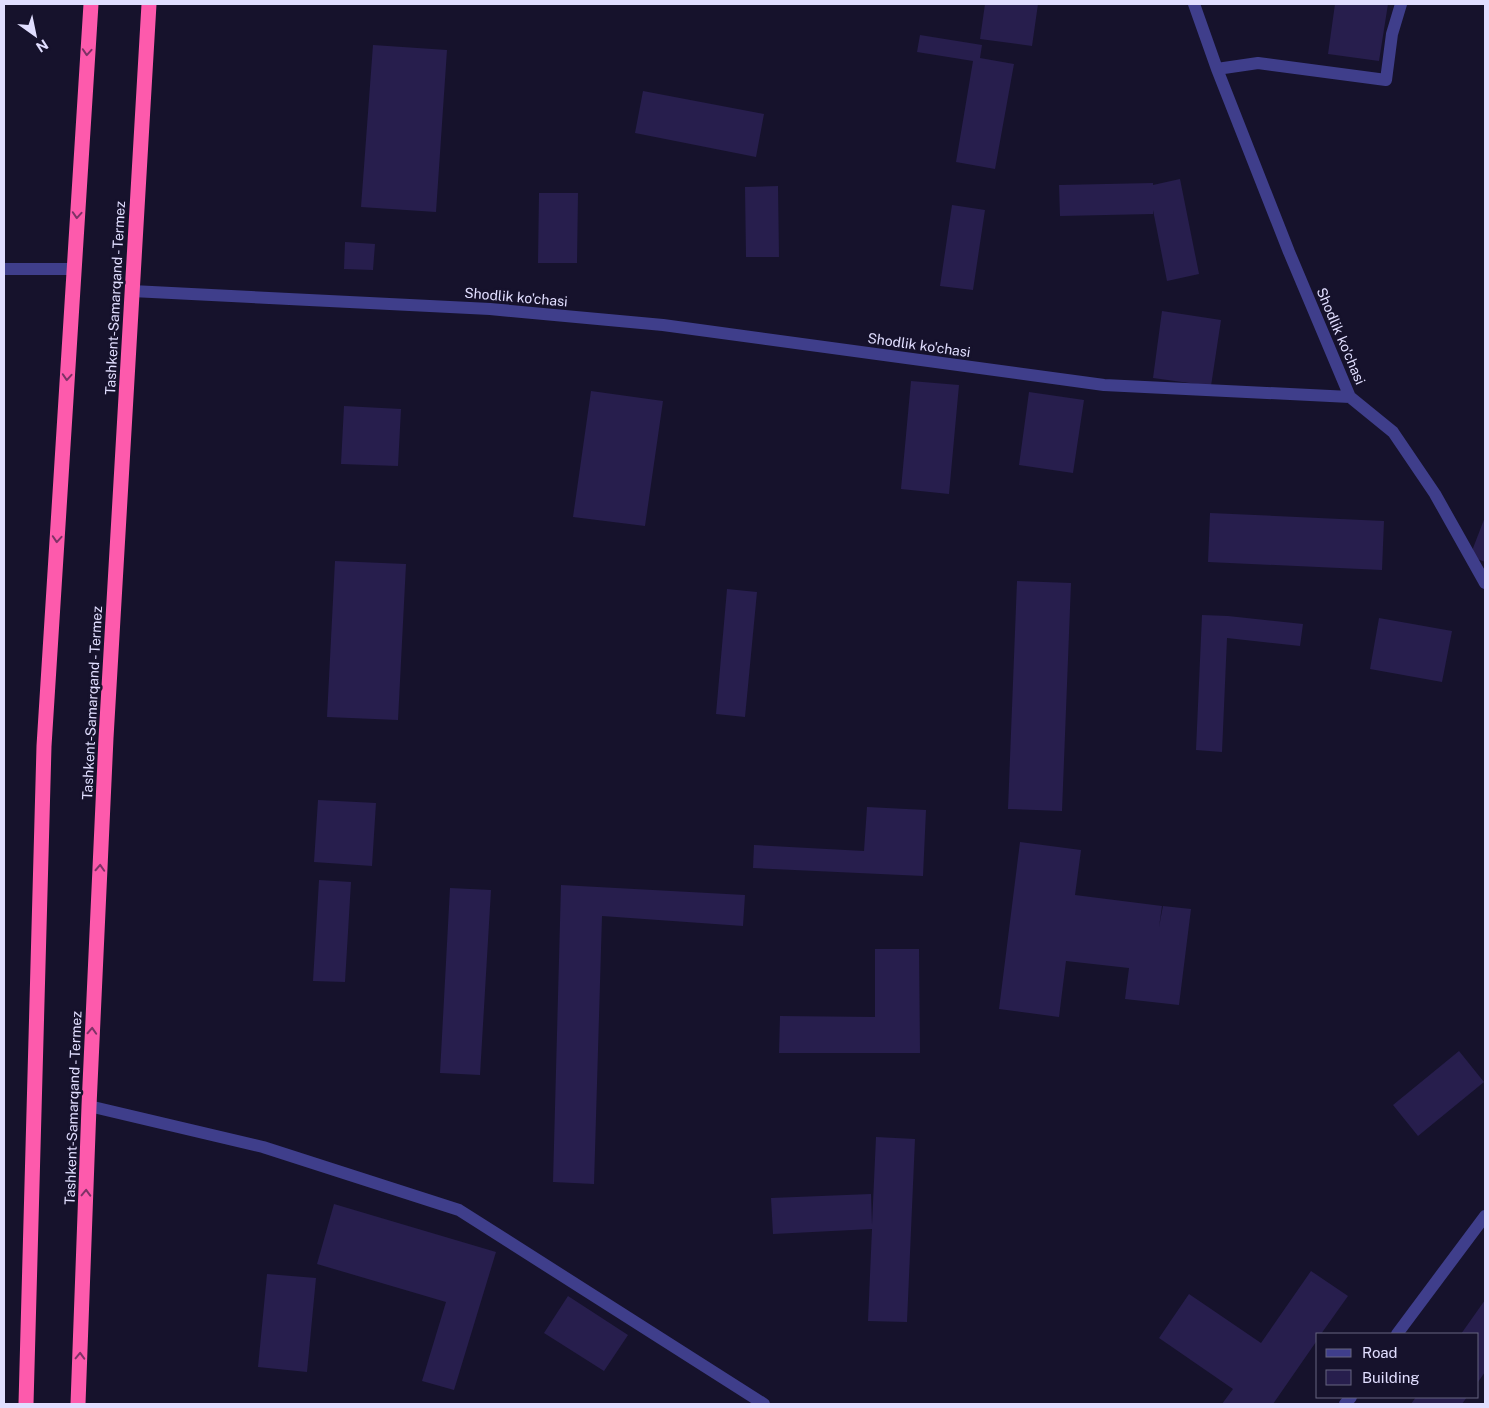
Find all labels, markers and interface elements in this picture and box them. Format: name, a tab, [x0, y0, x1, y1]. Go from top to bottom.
north arrow	[10, 10, 60, 60]
text: N	[33, 36, 51, 56]
one-way arrow	[82, 49, 93, 57]
street label: Tashkent-Samarqand - Termez	[102, 200, 128, 395]
one-way arrow	[72, 211, 83, 219]
street label: Shodlik ko'chasi	[464, 285, 568, 309]
street label: Shodlik ko'chasi	[1313, 285, 1369, 387]
street label: Shodlik ko'chasi	[867, 330, 971, 360]
one-way arrow	[61, 373, 72, 381]
one-way arrow	[51, 535, 62, 543]
street label: Tashkent-Samarqand - Termez	[79, 605, 105, 800]
one-way arrow	[94, 864, 105, 872]
street label: Tashkent-Samarqand - Termez	[62, 1011, 84, 1205]
one-way arrow	[87, 1027, 98, 1035]
one-way arrow	[81, 1189, 91, 1196]
legend	[1316, 1333, 1479, 1398]
text: Road	[1362, 1344, 1398, 1361]
one-way arrow	[75, 1351, 85, 1359]
text: Building	[1362, 1369, 1420, 1386]

